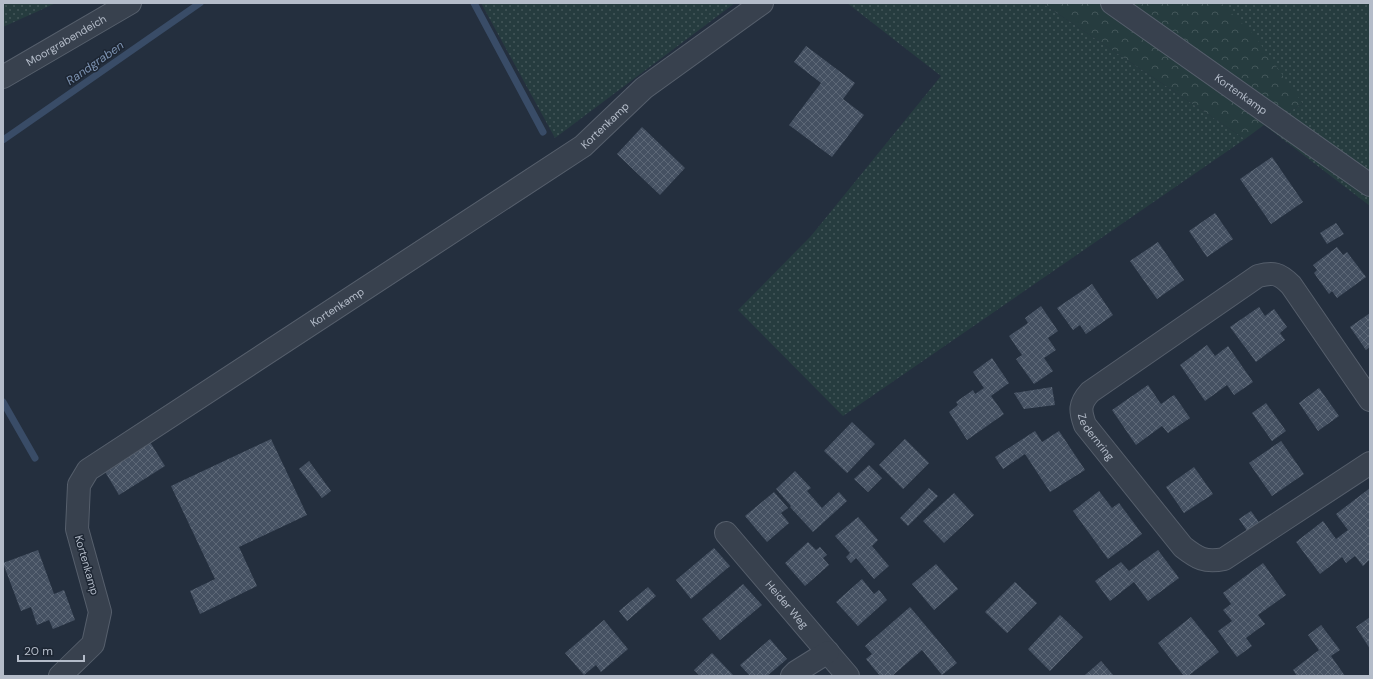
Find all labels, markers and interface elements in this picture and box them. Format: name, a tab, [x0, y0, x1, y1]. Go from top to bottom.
street label: Moorgrabendeich	[24, 11, 109, 69]
water label: Randgraben	[63, 37, 127, 89]
street label: Kortenkamp	[1212, 71, 1270, 118]
street label: Kortenkamp	[578, 99, 632, 152]
street label: Kortenkamp	[307, 284, 367, 330]
street label: Zedernring	[1075, 412, 1118, 463]
street label: Kortenkamp	[72, 533, 102, 597]
street label: Heider Weg	[763, 578, 811, 632]
scale bar	[18, 637, 84, 663]
text: 20 m	[24, 643, 53, 659]

